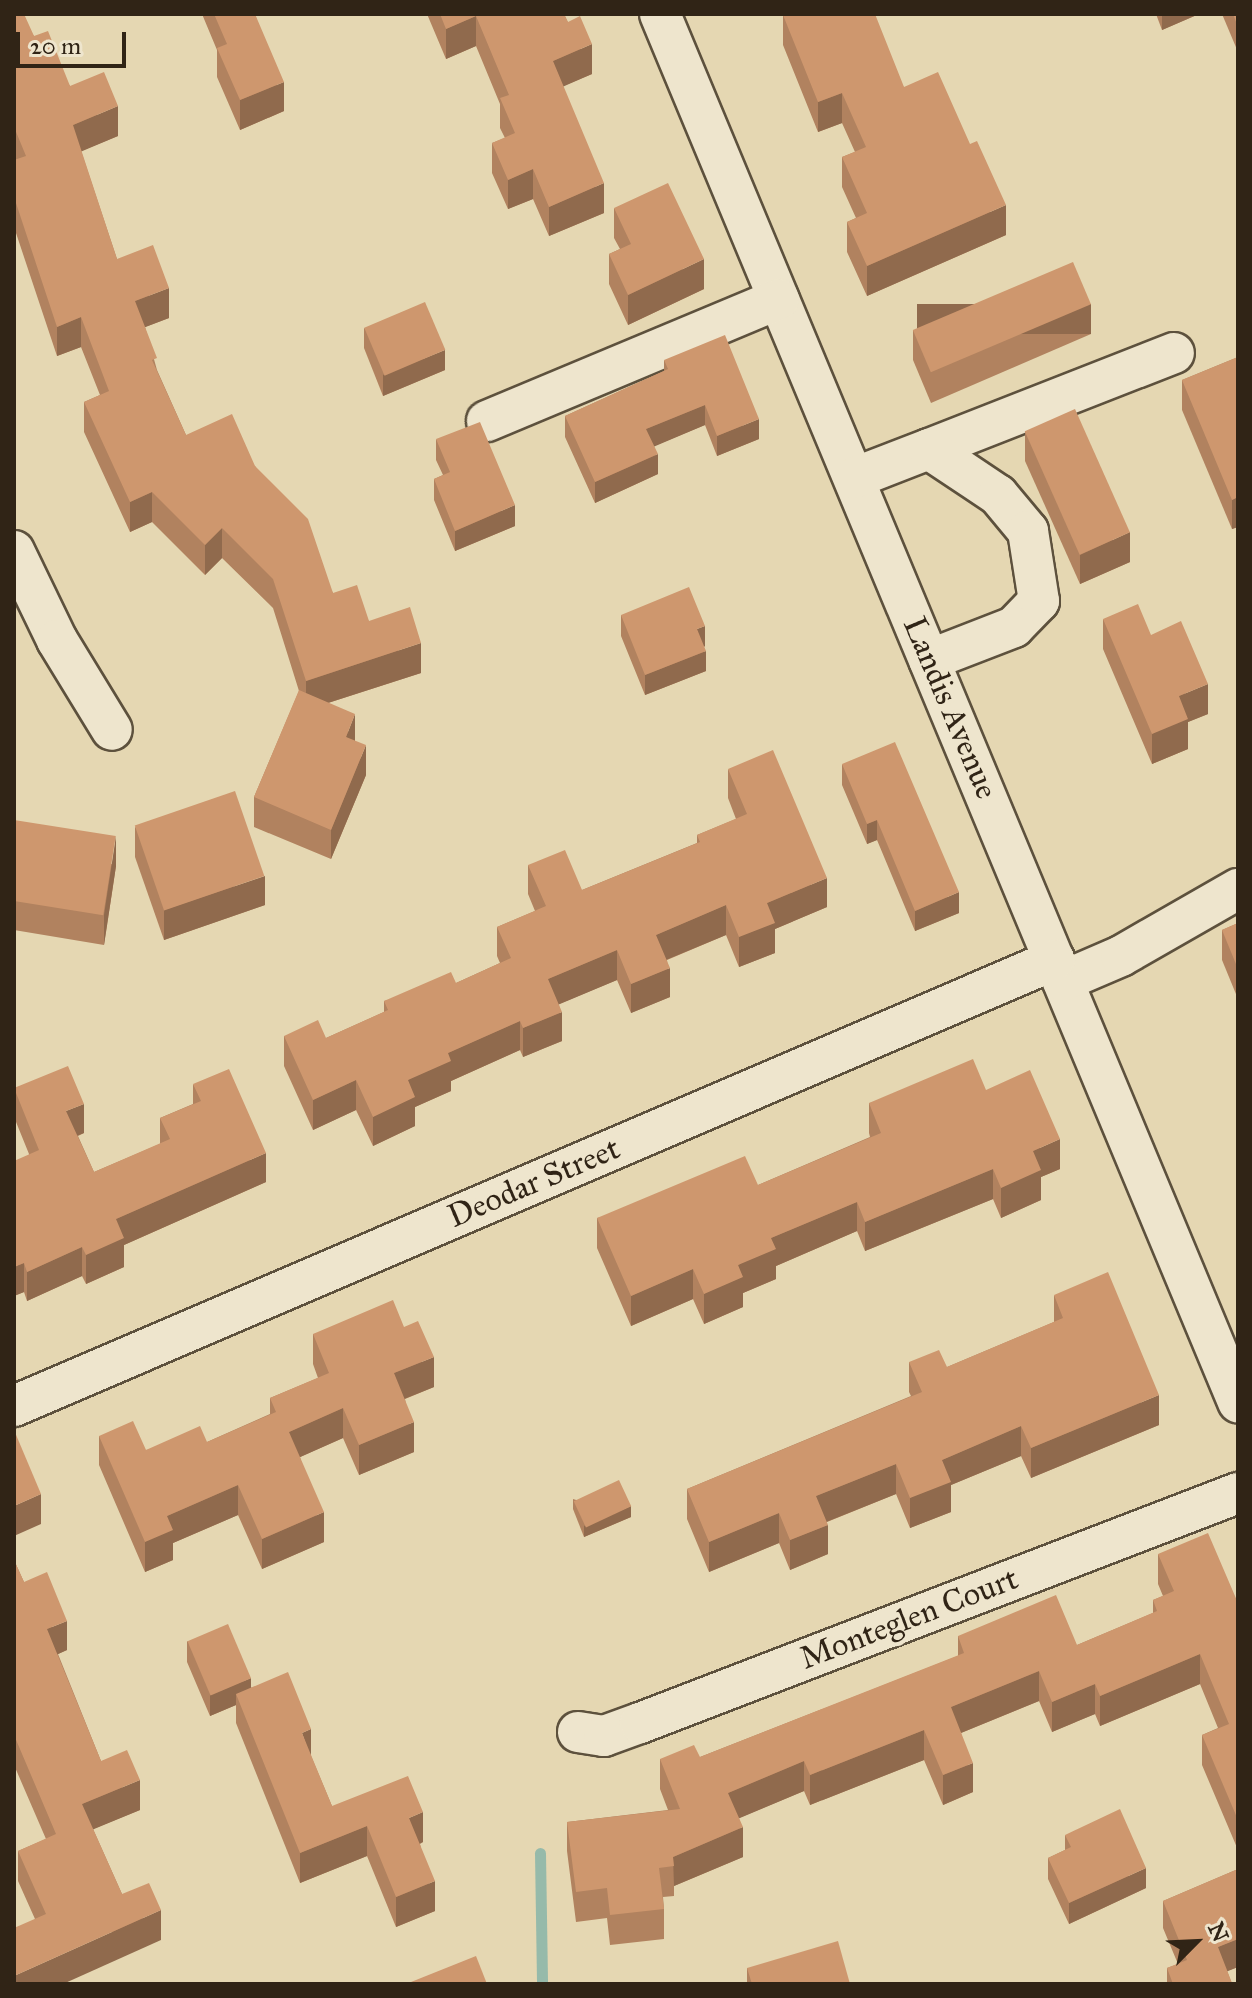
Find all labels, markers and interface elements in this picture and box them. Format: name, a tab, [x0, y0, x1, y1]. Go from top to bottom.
scale bar	[20, 16, 130, 66]
text: 20 m	[30, 31, 81, 61]
street label: Landis Avenue	[894, 611, 1006, 805]
street label: Deodar Street	[442, 1130, 626, 1236]
street label: Monteglen Court	[795, 1560, 1023, 1678]
north arrow	[1156, 1902, 1236, 1982]
text: N	[1202, 1918, 1235, 1946]

